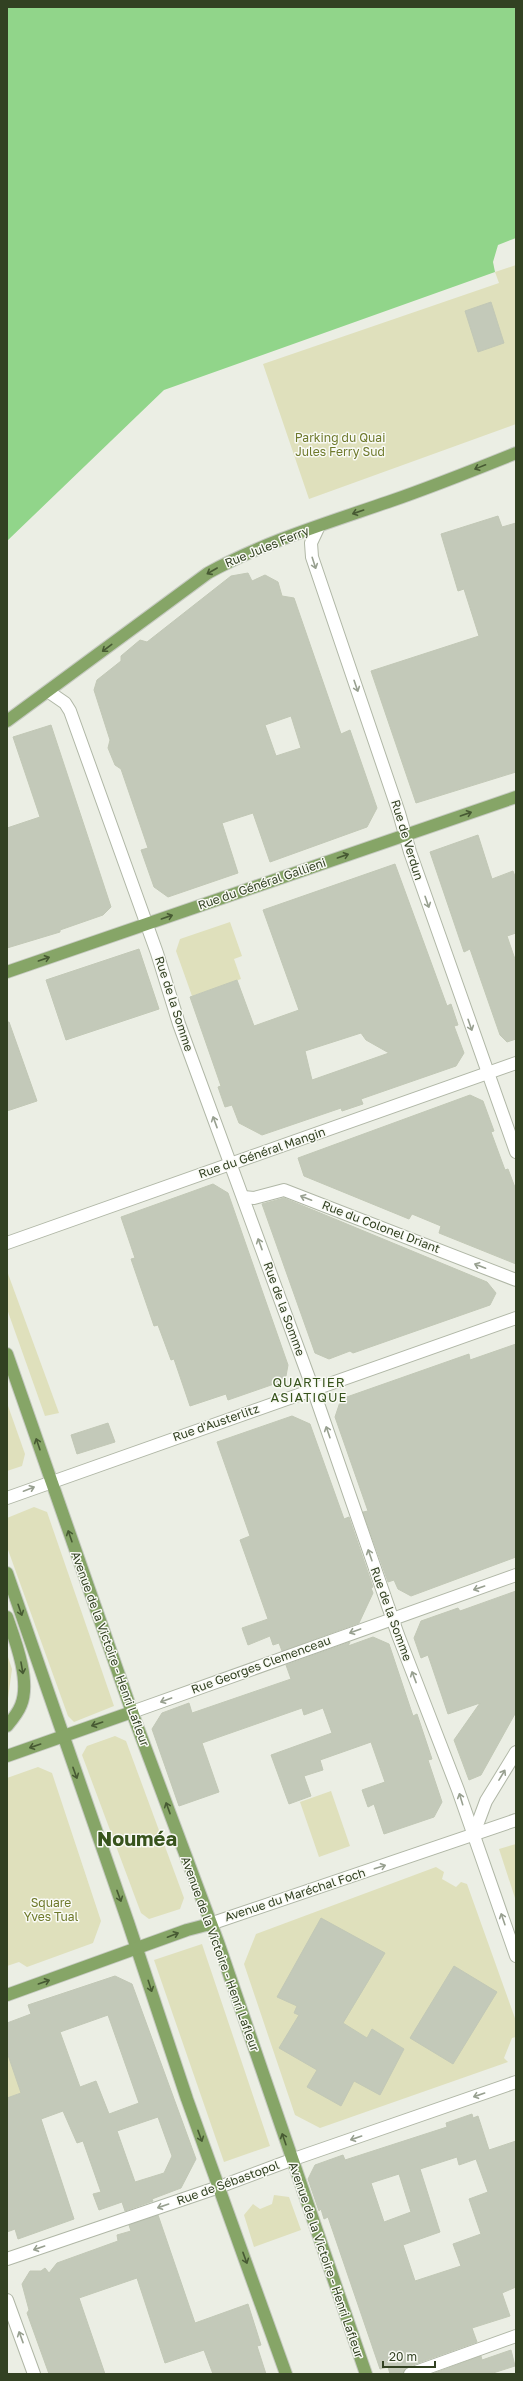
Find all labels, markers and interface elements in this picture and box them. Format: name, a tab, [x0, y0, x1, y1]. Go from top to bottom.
park label: Parking du Quai Jules Ferry Sud	[295, 430, 385, 459]
one-way arrow	[474, 464, 486, 472]
one-way arrow	[352, 509, 364, 517]
street label: Rue Jules Ferry	[222, 523, 311, 570]
one-way arrow	[311, 556, 318, 569]
one-way arrow	[206, 568, 218, 576]
one-way arrow	[101, 644, 112, 652]
one-way arrow	[353, 679, 360, 692]
street label: Rue de Verdun	[388, 798, 427, 882]
one-way arrow	[459, 810, 472, 817]
one-way arrow	[336, 852, 348, 860]
street label: Rue du Général Gallieni	[196, 855, 328, 913]
one-way arrow	[424, 896, 431, 909]
one-way arrow	[160, 913, 172, 921]
street label: Rue de la Somme	[152, 954, 197, 1053]
one-way arrow	[38, 955, 50, 963]
one-way arrow	[466, 1019, 474, 1031]
one-way arrow	[210, 1117, 218, 1129]
street label: Rue du Général Mangin	[196, 1124, 327, 1181]
one-way arrow	[301, 1194, 313, 1202]
street label: Rue du Colonel Driant	[320, 1197, 443, 1256]
one-way arrow	[256, 1238, 264, 1250]
street label: Rue de la Somme	[260, 1260, 308, 1358]
one-way arrow	[474, 1261, 486, 1269]
district label: QUARTIER ASIATIQUE	[271, 1374, 347, 1405]
street label: Rue d'Austerlitz	[171, 1401, 261, 1444]
one-way arrow	[324, 1426, 331, 1439]
one-way arrow	[34, 1438, 41, 1451]
one-way arrow	[22, 1485, 34, 1493]
one-way arrow	[66, 1530, 73, 1543]
street label: Avenue de la Victoire - Henri Lafleur	[68, 1549, 153, 1749]
one-way arrow	[366, 1549, 374, 1561]
street label: Rue de la Somme	[367, 1565, 415, 1663]
one-way arrow	[473, 1585, 486, 1592]
one-way arrow	[17, 1603, 25, 1615]
one-way arrow	[350, 1628, 362, 1636]
street label: Rue Georges Clemenceau	[189, 1632, 333, 1697]
one-way arrow	[18, 1661, 26, 1674]
one-way arrow	[410, 1672, 418, 1684]
one-way arrow	[161, 1696, 173, 1704]
one-way arrow	[91, 1721, 104, 1728]
one-way arrow	[28, 1743, 41, 1750]
one-way arrow	[72, 1767, 80, 1779]
one-way arrow	[498, 1769, 506, 1781]
one-way arrow	[457, 1792, 464, 1805]
one-way arrow	[163, 1803, 171, 1815]
district label: Nouméa	[97, 1826, 177, 1850]
street label: Avenue de la Victoire - Henri Lafleur	[178, 1854, 263, 2054]
one-way arrow	[373, 1863, 386, 1870]
street label: Avenue du Maréchal Foch	[222, 1865, 367, 1924]
one-way arrow	[115, 1889, 123, 1901]
park label: Square Yves Tual	[24, 1895, 78, 1924]
one-way arrow	[499, 1914, 507, 1926]
one-way arrow	[167, 1931, 179, 1939]
one-way arrow	[38, 1978, 50, 1986]
one-way arrow	[147, 1979, 154, 1992]
one-way arrow	[473, 2092, 486, 2099]
one-way arrow	[197, 2130, 205, 2142]
one-way arrow	[280, 2133, 287, 2146]
one-way arrow	[351, 2134, 363, 2142]
street label: Rue de Sébastopol	[174, 2157, 281, 2208]
street label: Avenue de la Victoire - Henri Lafleur	[286, 2160, 367, 2360]
one-way arrow	[157, 2203, 169, 2211]
one-way arrow	[33, 2245, 46, 2252]
one-way arrow	[241, 2252, 249, 2264]
one-way arrow	[16, 2332, 24, 2344]
scale bar	[383, 2343, 435, 2369]
text: 20 m	[389, 2349, 417, 2364]

